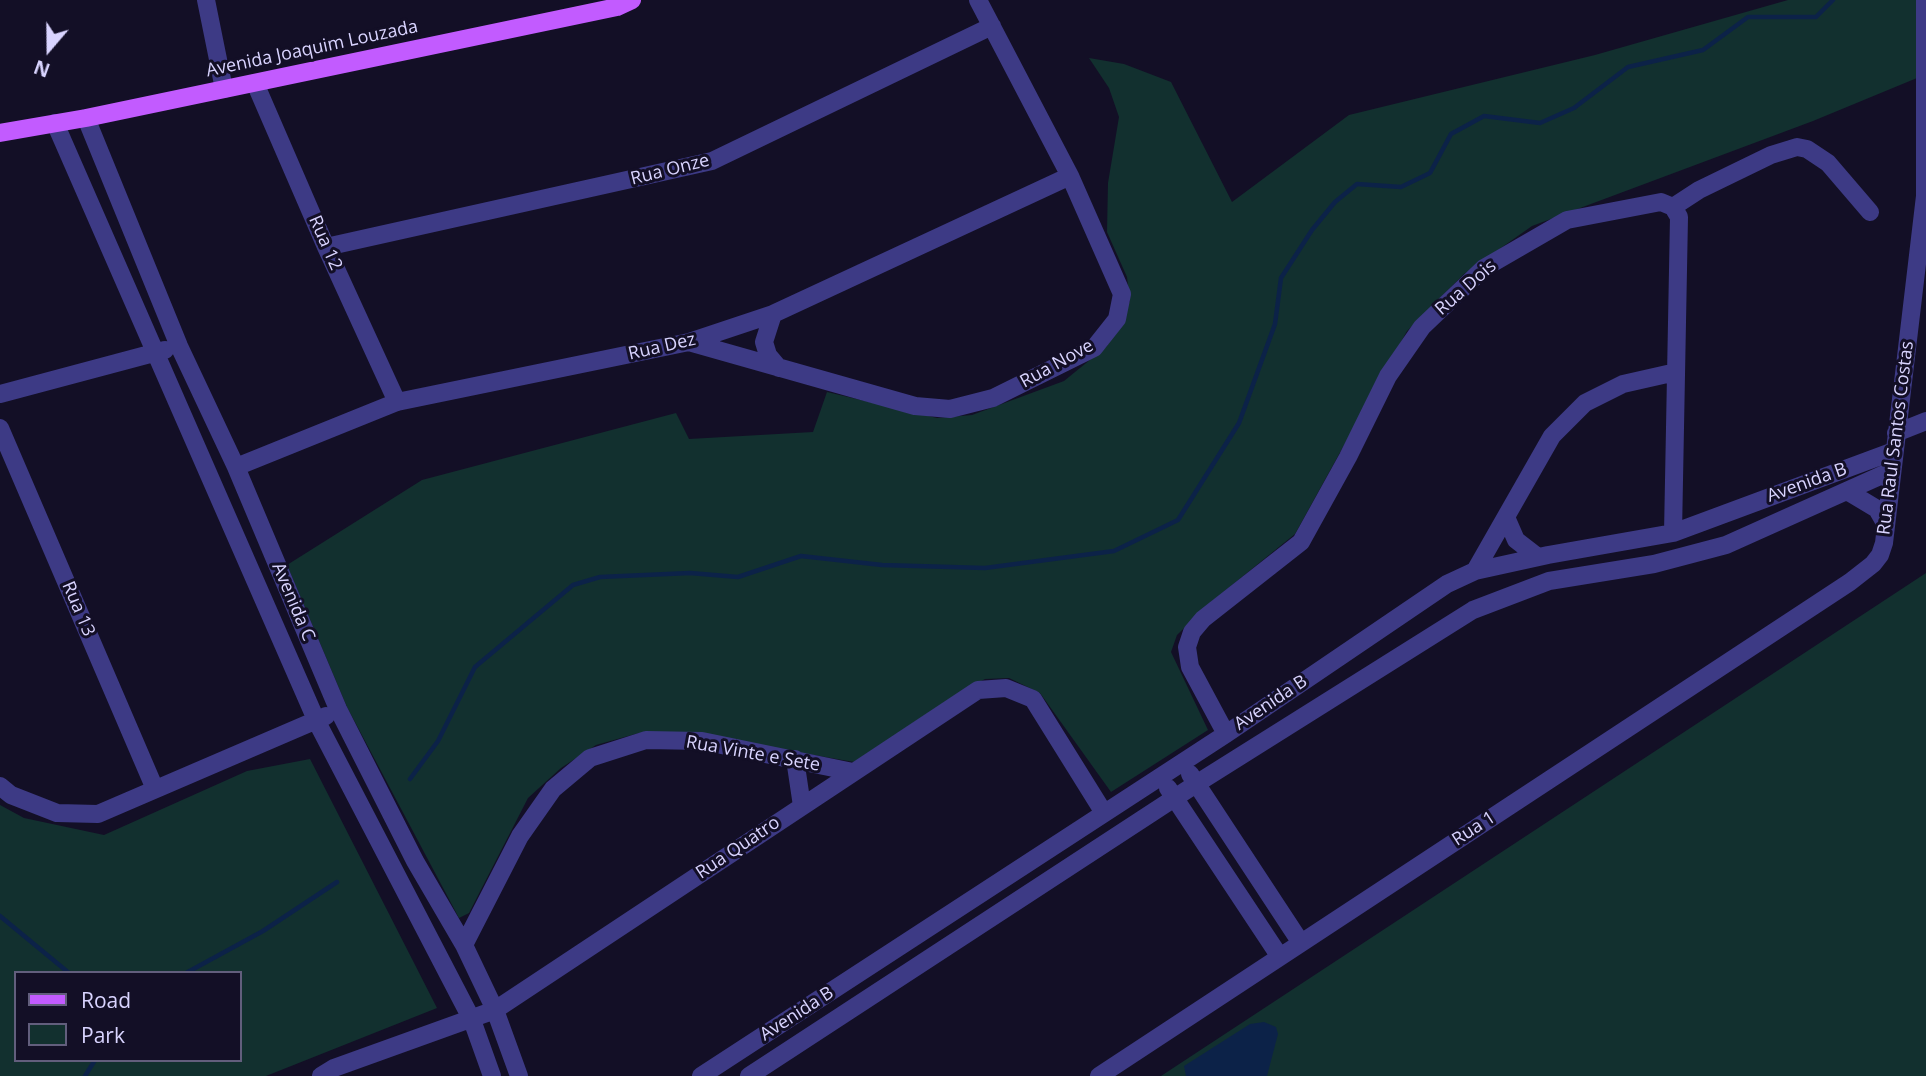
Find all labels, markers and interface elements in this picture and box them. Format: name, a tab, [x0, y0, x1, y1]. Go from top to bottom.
north arrow	[14, 14, 84, 84]
street label: Avenida Joaquim Louzada	[204, 16, 420, 82]
text: N	[30, 54, 54, 84]
street label: Rua Onze	[628, 150, 712, 190]
street label: Rua 12	[303, 212, 347, 274]
street label: Rua Dois	[1431, 256, 1501, 320]
street label: Rua Dez	[626, 329, 698, 365]
street label: Rua Nove	[1017, 335, 1097, 393]
street label: Rua Raul Santos Costas	[1873, 340, 1919, 536]
street label: Avenida B	[1764, 459, 1850, 507]
street label: Avenida C	[267, 560, 319, 644]
street label: Rua 13	[57, 578, 99, 640]
street label: Avenida B	[1230, 671, 1312, 735]
street label: Rua Vinte e Sete	[684, 732, 822, 776]
street label: Rua 1	[1448, 807, 1500, 851]
street label: Rua Quatro	[692, 812, 784, 884]
legend	[14, 971, 242, 1062]
street label: Avenida B	[756, 982, 838, 1046]
text: Road	[81, 986, 131, 1014]
text: Park	[81, 1021, 125, 1049]

